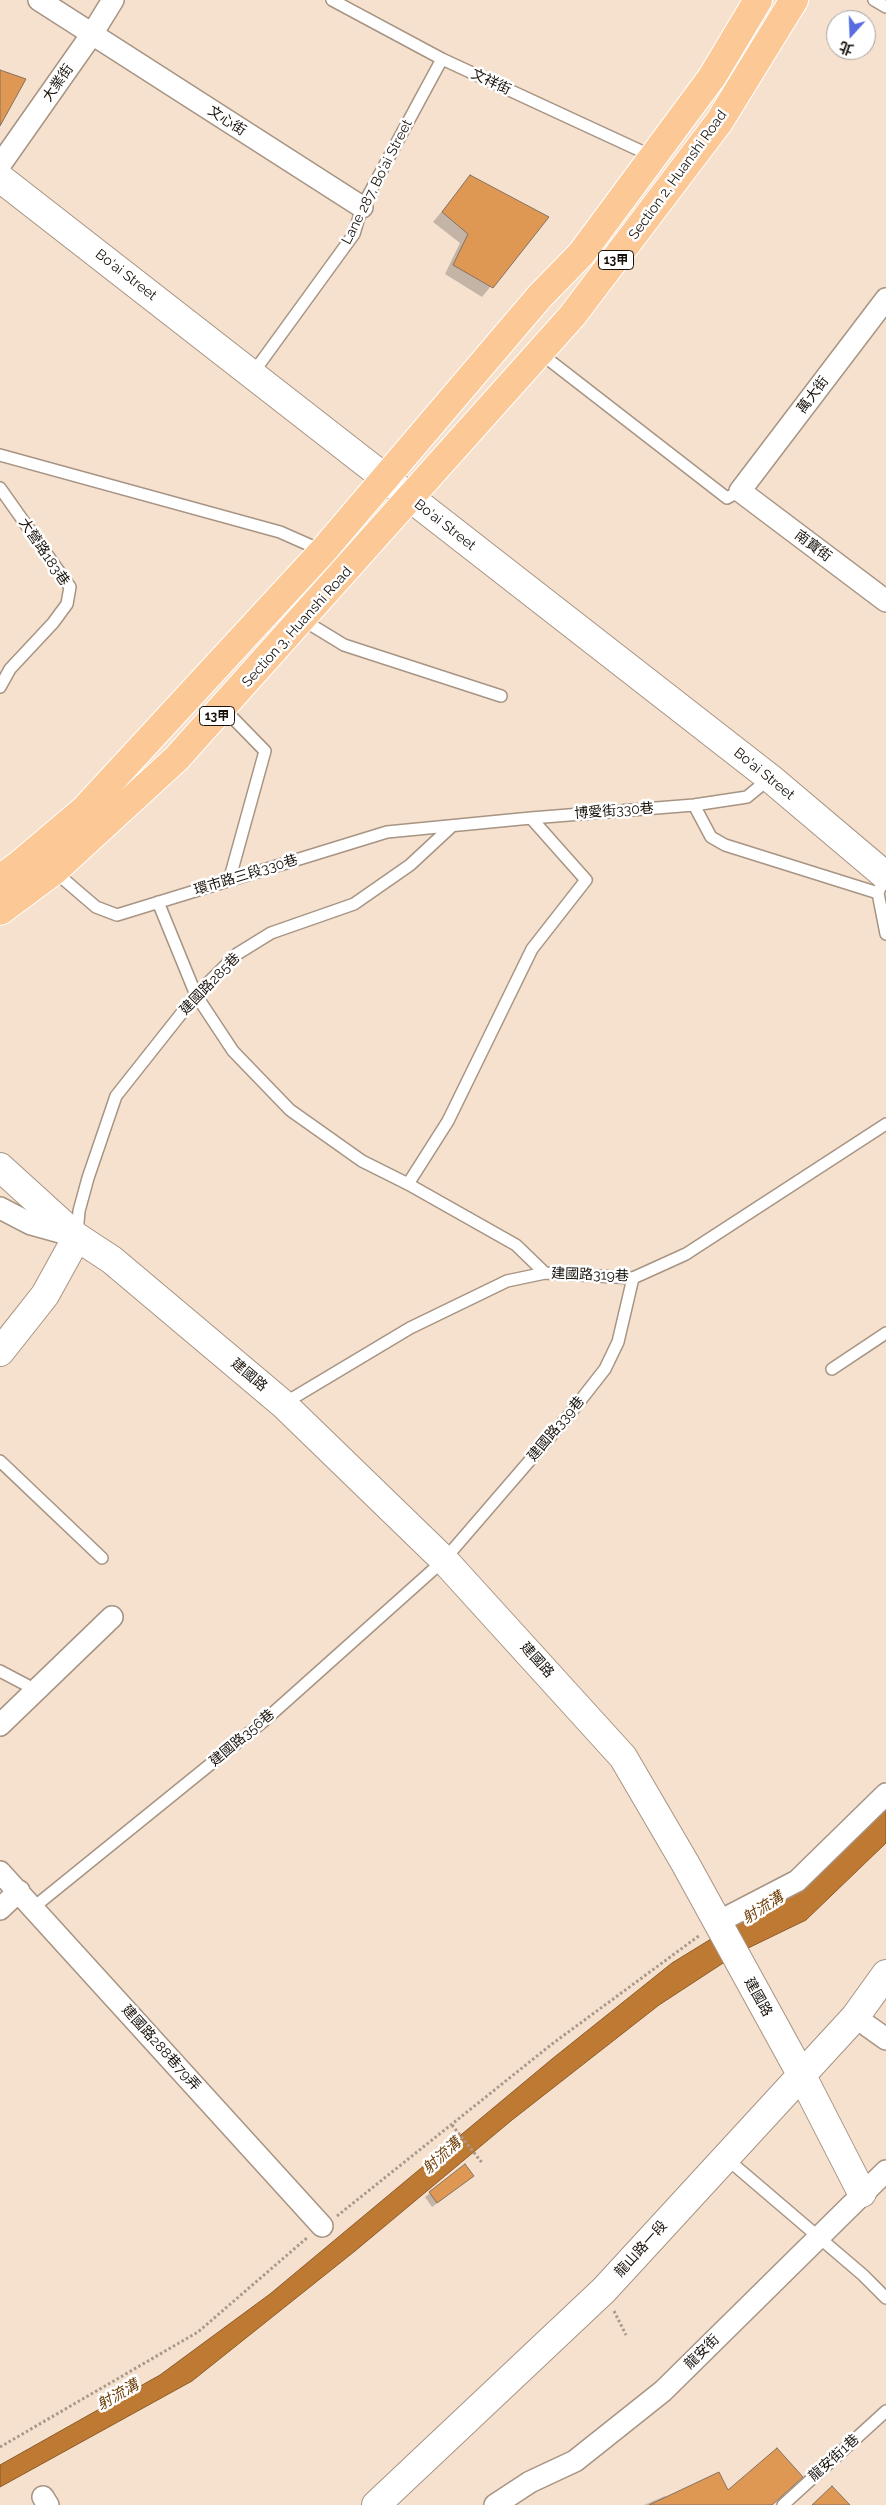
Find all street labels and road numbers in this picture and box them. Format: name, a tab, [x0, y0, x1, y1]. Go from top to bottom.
street label: 大業街	[39, 61, 77, 105]
street label: 文祥街	[468, 66, 514, 98]
street label: 文心街	[205, 103, 249, 139]
street label: Section 2, Huanshi Road	[625, 107, 731, 243]
street label: Lane 287, Bo'ai Street	[338, 117, 416, 247]
street label: Bo'ai Street	[92, 246, 160, 304]
road number: 13甲	[598, 250, 634, 270]
street label: 萬大街	[794, 373, 832, 417]
street label: Bo'ai Street	[411, 496, 479, 554]
street label: 大營路183巷	[15, 515, 73, 589]
street label: 南寶街	[791, 527, 835, 565]
street label: Section 3, Huanshi Road	[239, 563, 355, 691]
road number: 13甲	[200, 706, 234, 726]
street label: Bo'ai Street	[730, 744, 798, 804]
street label: 博愛街330巷	[574, 800, 654, 822]
street label: 環市路三段330巷	[192, 851, 300, 899]
street label: 建國路285巷	[176, 950, 244, 1018]
street label: 建國路319巷	[551, 1265, 629, 1285]
street label: 建國路	[228, 1355, 270, 1395]
street label: 建國路339巷	[524, 1393, 588, 1465]
street label: 建國路	[517, 1639, 557, 1681]
street label: 建國路356巷	[206, 1706, 278, 1770]
street label: 建國路	[740, 1975, 776, 2019]
street label: 建國路288巷79弄	[118, 2002, 204, 2094]
street label: 龍山路一段	[611, 2217, 671, 2281]
street label: 龍安街	[681, 2331, 723, 2373]
street label: 龍安街1巷	[805, 2431, 863, 2485]

